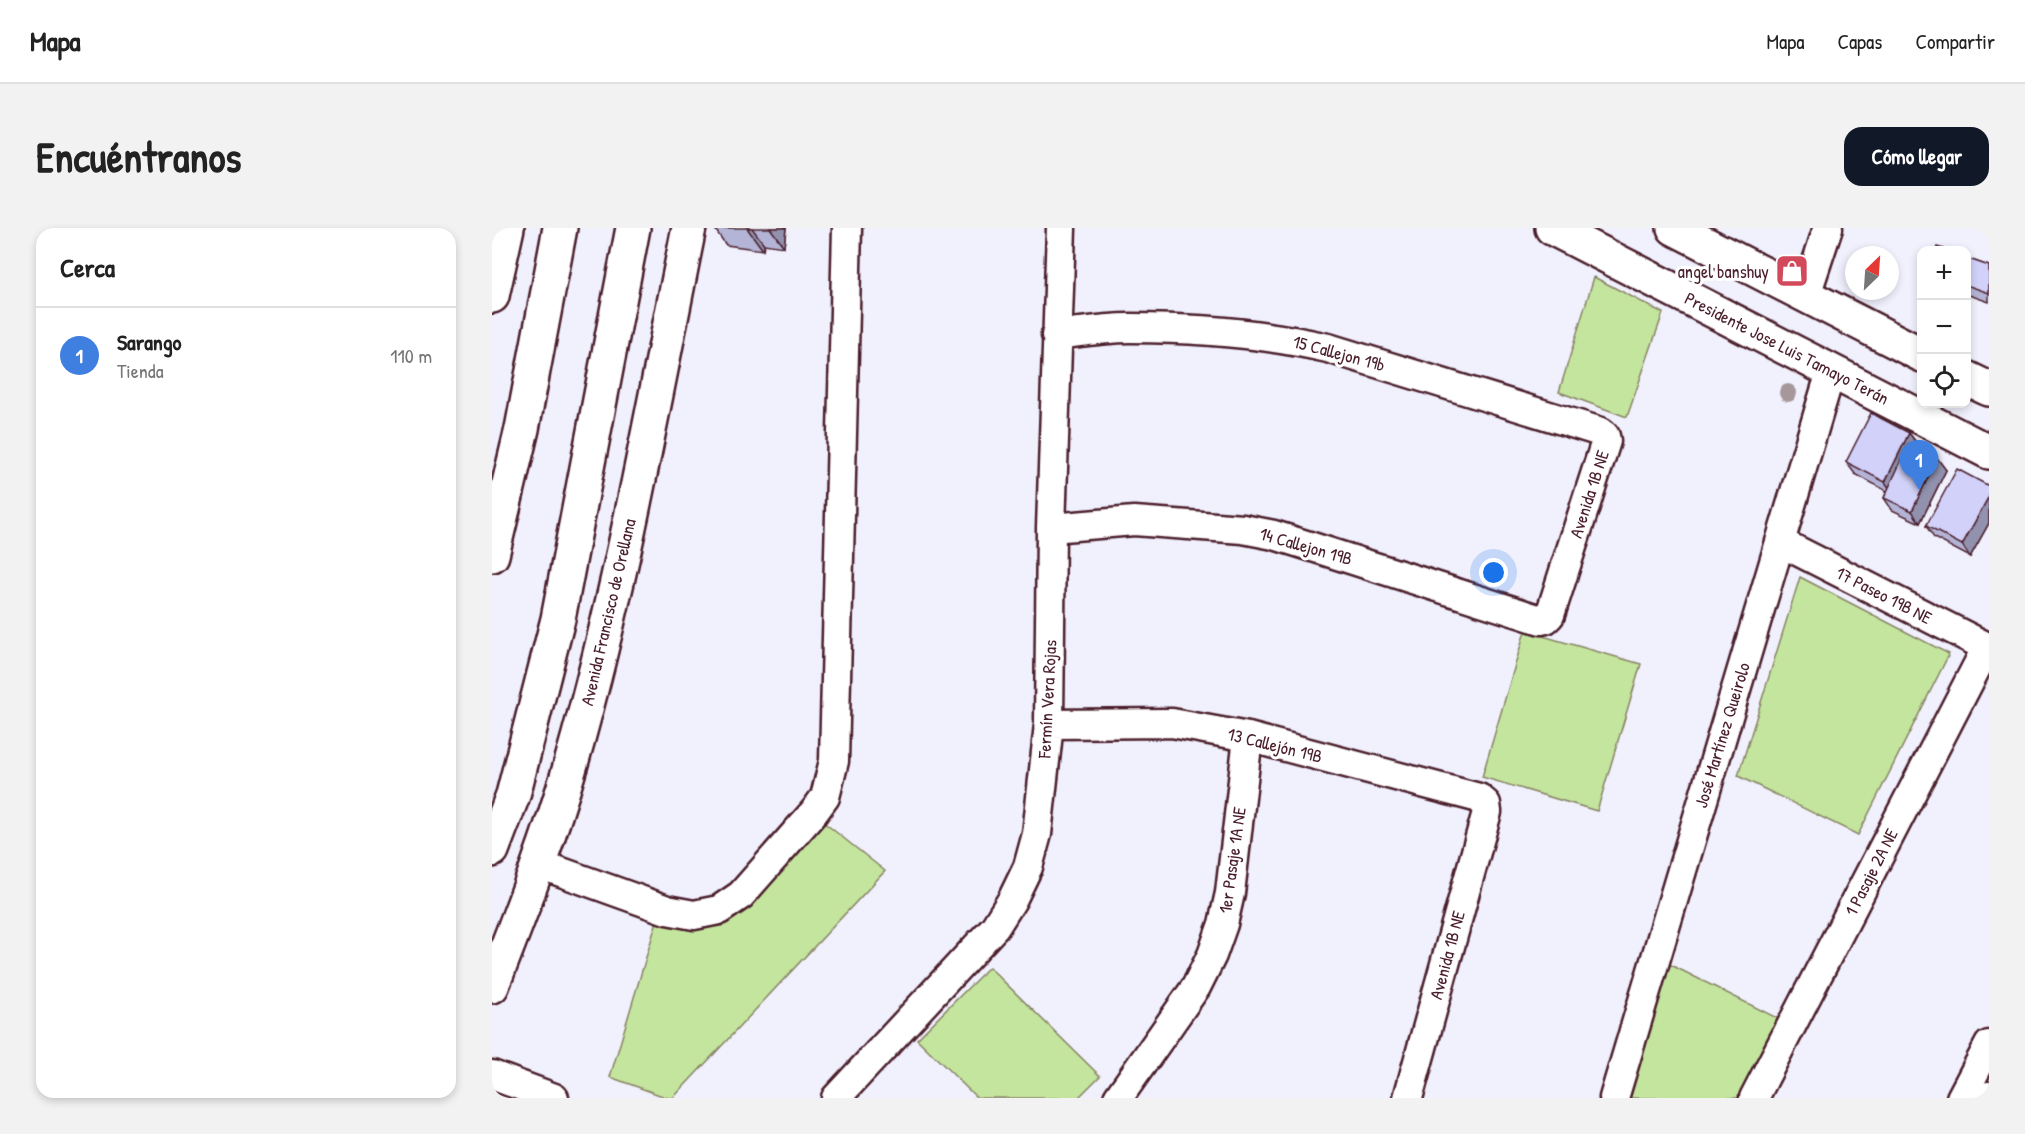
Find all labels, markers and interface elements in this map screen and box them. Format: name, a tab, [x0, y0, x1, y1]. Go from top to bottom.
text: Mapa	[30, 22, 81, 60]
text: Mapa	[1766, 27, 1804, 56]
text: Capas	[1837, 27, 1882, 56]
text: Compartir	[1915, 27, 1995, 56]
button: Cómo llegar	[1844, 127, 1989, 186]
text: Encuéntranos	[36, 128, 242, 185]
north arrow	[1845, 246, 1899, 300]
map controls	[1917, 246, 1971, 408]
button: +	[1917, 246, 1971, 300]
text: Cerca	[60, 250, 115, 285]
shop icon: angel banshuy	[1774, 253, 1810, 289]
place label: angel banshuy	[1678, 259, 1769, 284]
street label: Presidente Jose Luis Tamayo Terán	[1681, 286, 1893, 410]
button: −	[1917, 300, 1971, 354]
text: Sarango	[117, 327, 181, 357]
street label: 15 Callejon 19b	[1290, 329, 1388, 377]
text: 1	[76, 342, 83, 369]
text: 110 m	[390, 342, 432, 369]
button: locate	[1917, 354, 1971, 408]
text: Tienda	[117, 357, 163, 384]
pin: 1	[1900, 440, 1938, 490]
street label: Avenida 1B NE	[1563, 447, 1615, 541]
street label: Avenida Francisco de Orellana	[574, 516, 642, 708]
street label: 14 Callejon 19B	[1257, 521, 1355, 571]
your location	[1479, 558, 1508, 587]
street label: 17 Paseo 19B NE	[1832, 560, 1936, 630]
street label: Fermín Vera Rojas	[1031, 639, 1063, 760]
street label: José Martínez Queirolo	[1688, 659, 1756, 811]
street label: 13 Callejón 19B	[1225, 721, 1325, 769]
street label: 1er Pasaje 1A NE	[1212, 805, 1252, 915]
street label: 1 Pasaje 2A NE	[1838, 824, 1904, 920]
street label: Avenida 1B NE	[1423, 908, 1471, 1002]

